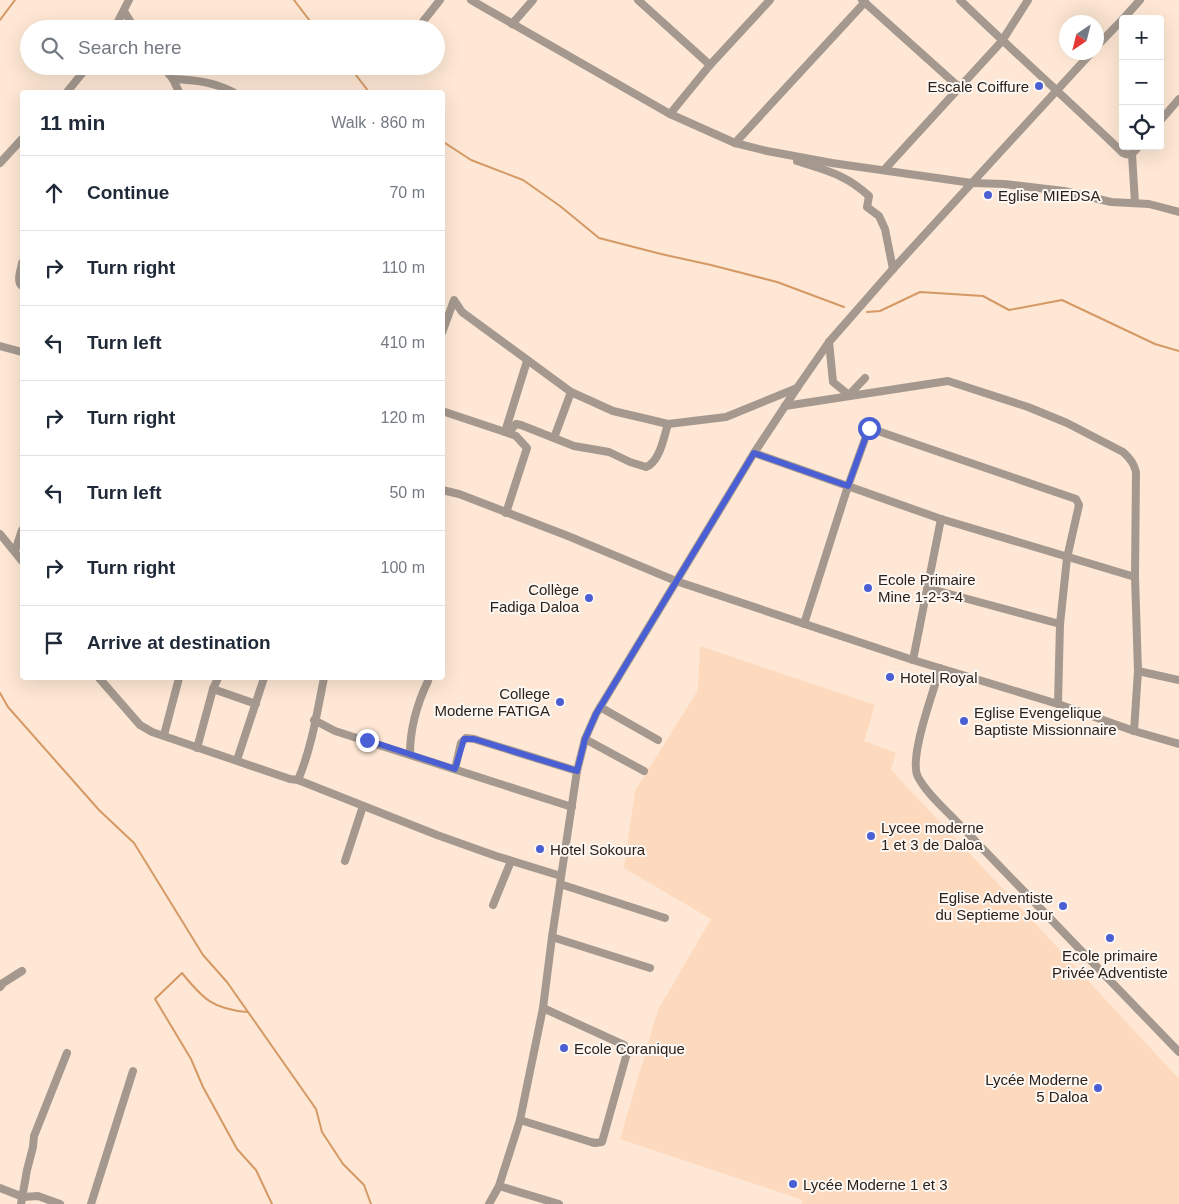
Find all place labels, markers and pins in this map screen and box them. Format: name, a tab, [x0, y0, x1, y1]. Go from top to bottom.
place label: Escale Coiffure	[928, 78, 1029, 95]
marker: Escale Coiffure	[1033, 80, 1045, 92]
place label: Eglise MIEDSA	[998, 187, 1101, 204]
marker: Eglise MIEDSA	[982, 189, 994, 201]
place label: Ecole Primaire Mine 1-2-3-4	[878, 571, 976, 605]
place label: Collège Fadiga Daloa	[490, 581, 580, 615]
marker: Ecole Primaire Mine 1-2-3-4	[862, 582, 874, 594]
marker: Collège Fadiga Daloa	[583, 592, 595, 604]
place label: Hotel Royal	[900, 669, 978, 686]
marker: Hotel Royal	[884, 671, 896, 683]
place label: College Moderne FATIGA	[434, 685, 550, 719]
marker: College Moderne FATIGA	[554, 696, 566, 708]
place label: Eglise Evengelique Baptiste Missionnaire	[974, 704, 1117, 738]
marker: Eglise Evengelique Baptiste Missionnaire	[958, 715, 970, 727]
place label: Lycee moderne 1 et 3 de Daloa	[881, 819, 984, 853]
marker: Lycee moderne 1 et 3 de Daloa	[865, 830, 877, 842]
place label: Hotel Sokoura	[550, 841, 646, 858]
marker: Hotel Sokoura	[534, 843, 546, 855]
place label: Eglise Adventiste du Septieme Jour	[935, 889, 1053, 923]
marker: Eglise Adventiste du Septieme Jour	[1057, 900, 1069, 912]
marker: Ecole primaire Privée Adventiste	[1104, 932, 1116, 944]
place label: Ecole primaire Privée Adventiste	[1052, 947, 1168, 981]
place label: Ecole Coranique	[574, 1040, 685, 1057]
marker: Ecole Coranique	[558, 1042, 570, 1054]
place label: Lycée Moderne 5 Daloa	[985, 1071, 1089, 1105]
marker: Lycée Moderne 5 Daloa	[1092, 1082, 1104, 1094]
place label: Lycée Moderne 1 et 3	[803, 1176, 948, 1193]
marker: Lycée Moderne 1 et 3	[787, 1178, 799, 1190]

